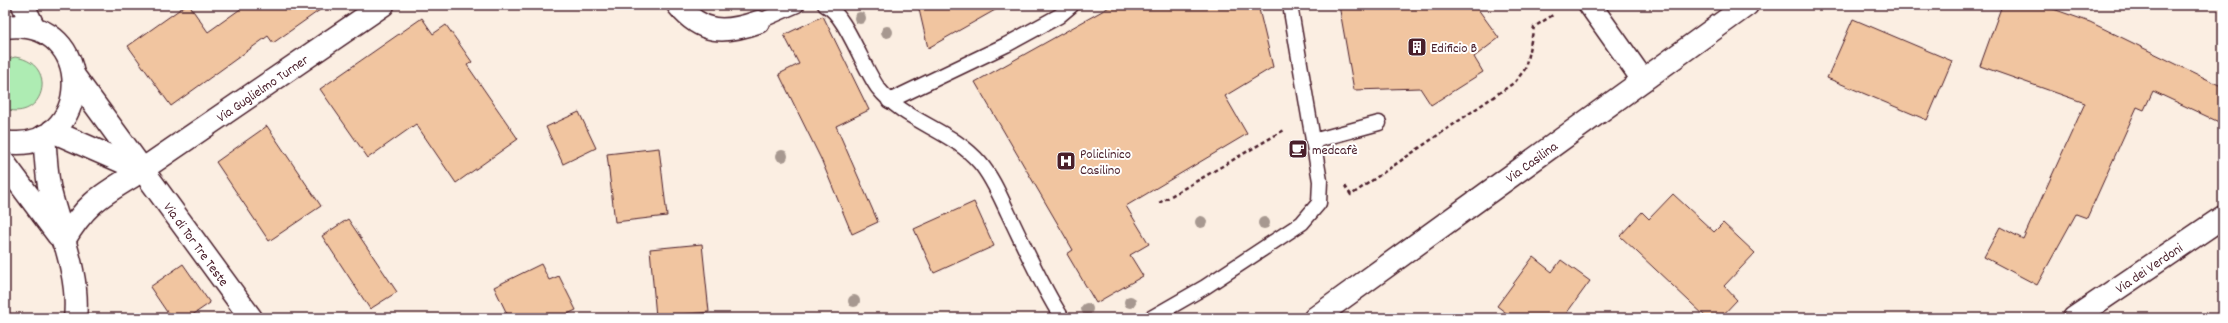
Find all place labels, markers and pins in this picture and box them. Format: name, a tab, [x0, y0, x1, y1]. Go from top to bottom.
building icon: Edificio B	[1406, 36, 1428, 58]
place label: Edificio B	[1431, 39, 1478, 59]
cafe icon: medcafè	[1287, 138, 1309, 160]
place label: medcafè	[1312, 141, 1358, 161]
place label: Policlinico Casilino	[1080, 145, 1131, 181]
hospital icon: Policlinico Casilino	[1055, 150, 1077, 172]

